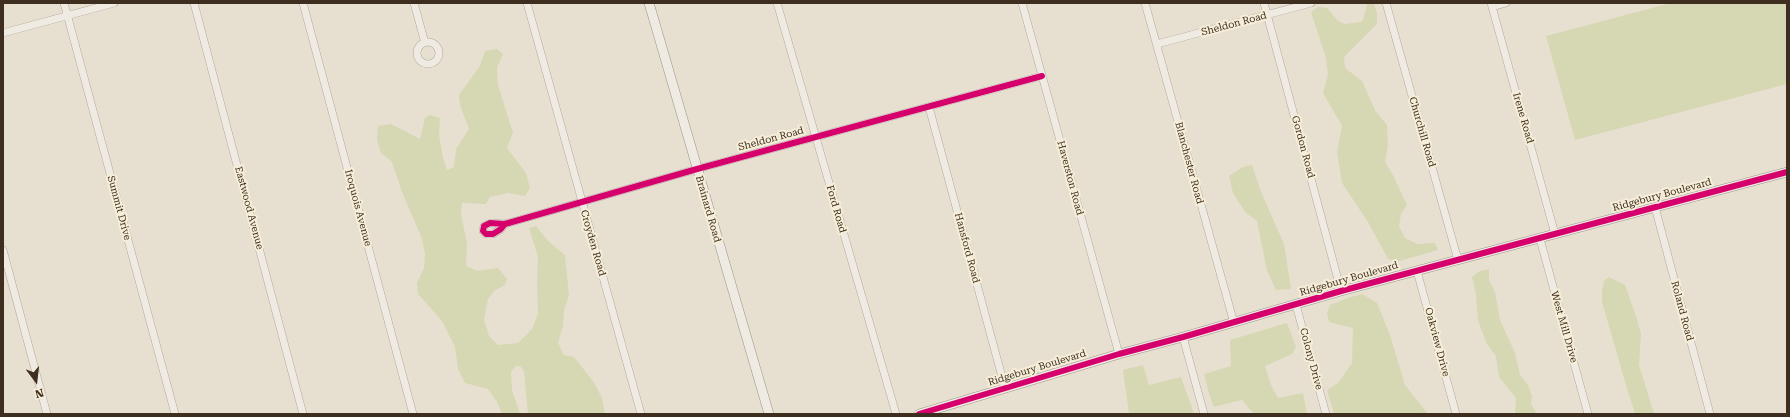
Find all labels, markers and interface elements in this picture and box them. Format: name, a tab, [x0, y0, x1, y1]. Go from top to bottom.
street label: Sheldon Road	[1200, 9, 1268, 39]
street label: Irene Road	[1510, 91, 1536, 145]
street label: Churchill Road	[1406, 96, 1438, 168]
street label: Gordon Road	[1289, 114, 1317, 180]
street label: Blanchester Road	[1172, 121, 1206, 205]
street label: Sheldon Road	[737, 124, 805, 154]
street label: Haverston Road	[1054, 139, 1086, 217]
street label: Eastwood Avenue	[232, 165, 266, 251]
street label: Iroquois Avenue	[342, 168, 374, 248]
street label: Summit Drive	[105, 174, 133, 242]
street label: Brainard Road	[693, 174, 723, 244]
street label: Ridgebury Boulevard	[1611, 176, 1713, 214]
street label: Ford Road	[823, 184, 849, 234]
street label: Croyden Road	[578, 209, 608, 277]
street label: Hansford Road	[952, 212, 982, 284]
street label: Ridgebury Boulevard	[1298, 259, 1400, 299]
street label: Roland Road	[1668, 280, 1696, 342]
street label: West Mill Drive	[1548, 290, 1580, 364]
street label: Oakview Drive	[1422, 306, 1452, 378]
street label: Colony Drive	[1297, 327, 1325, 391]
street label: Ridgebury Boulevard	[987, 347, 1087, 389]
north arrow	[16, 361, 56, 401]
text: N	[33, 386, 45, 400]

